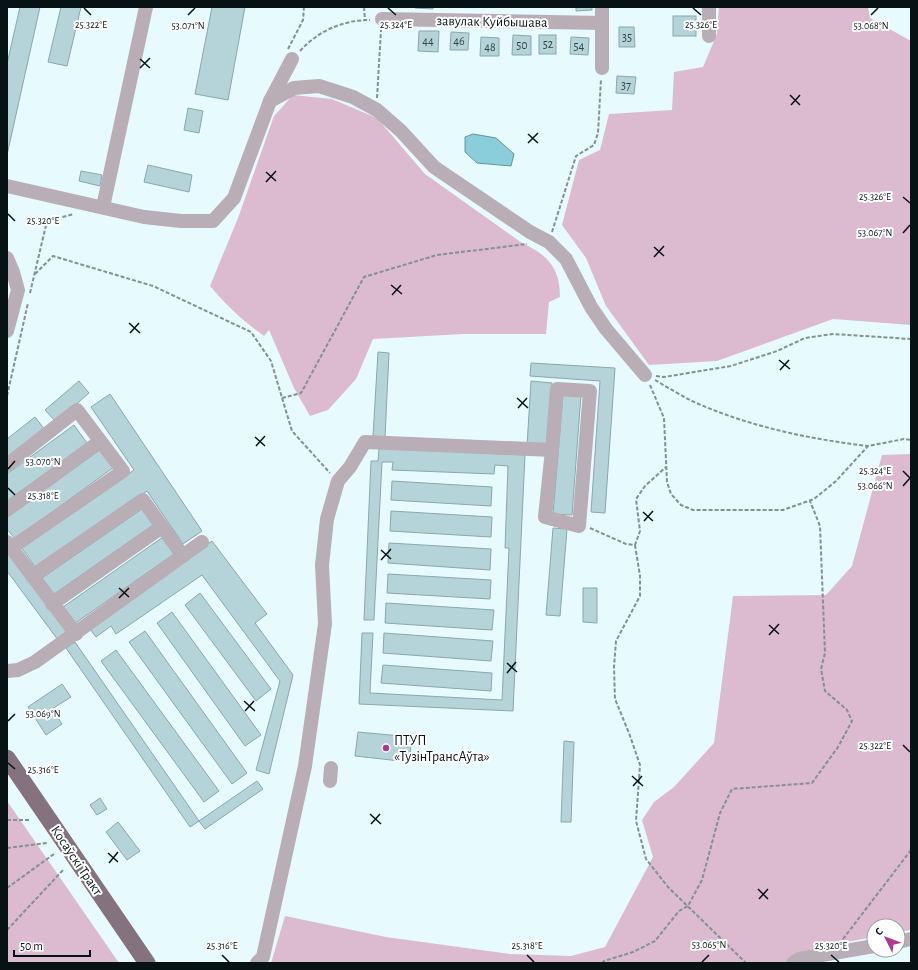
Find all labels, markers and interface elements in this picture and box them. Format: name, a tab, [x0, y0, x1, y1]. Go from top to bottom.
street label: завулак Куйбышава	[436, 14, 548, 30]
text: 25.322°E	[75, 20, 107, 30]
text: 25.324°E	[380, 20, 412, 30]
text: 25.326°E	[685, 20, 717, 30]
text: 53.071°N	[171, 21, 205, 31]
text: 53.068°N	[853, 21, 889, 31]
house number: 35	[622, 31, 632, 43]
house number: 44	[422, 35, 434, 47]
house number: 46	[453, 35, 465, 47]
house number: 52	[543, 38, 554, 50]
house number: 50	[516, 39, 528, 51]
house number: 54	[574, 40, 585, 52]
house number: 48	[484, 41, 496, 53]
house number: 37	[621, 79, 631, 91]
text: 25.326°E	[859, 192, 891, 202]
text: 25.320°E	[27, 216, 60, 226]
text: 53.067°N	[858, 228, 892, 238]
text: 53.070°N	[25, 457, 61, 467]
text: 25.324°E	[859, 466, 891, 476]
text: 53.066°N	[857, 481, 893, 491]
text: 25.318°E	[27, 491, 59, 501]
text: 53.069°N	[25, 709, 61, 719]
place label: ПТУП «ТузінТрансАўта»	[394, 734, 489, 764]
text: 25.322°E	[859, 741, 891, 751]
marker: ПТУП «ТузінТрансАўта»	[381, 743, 391, 753]
text: 25.316°E	[27, 765, 59, 775]
street label: Косаўскі Тракт	[48, 823, 105, 899]
north arrow	[866, 918, 906, 958]
text: С	[873, 926, 885, 938]
scale bar	[14, 932, 90, 958]
text: 50 m	[20, 940, 43, 952]
text: 53.065°N	[692, 940, 726, 950]
text: 25.316°E	[206, 941, 238, 951]
text: 25.318°E	[511, 941, 543, 951]
text: 25.320°E	[815, 941, 848, 951]

